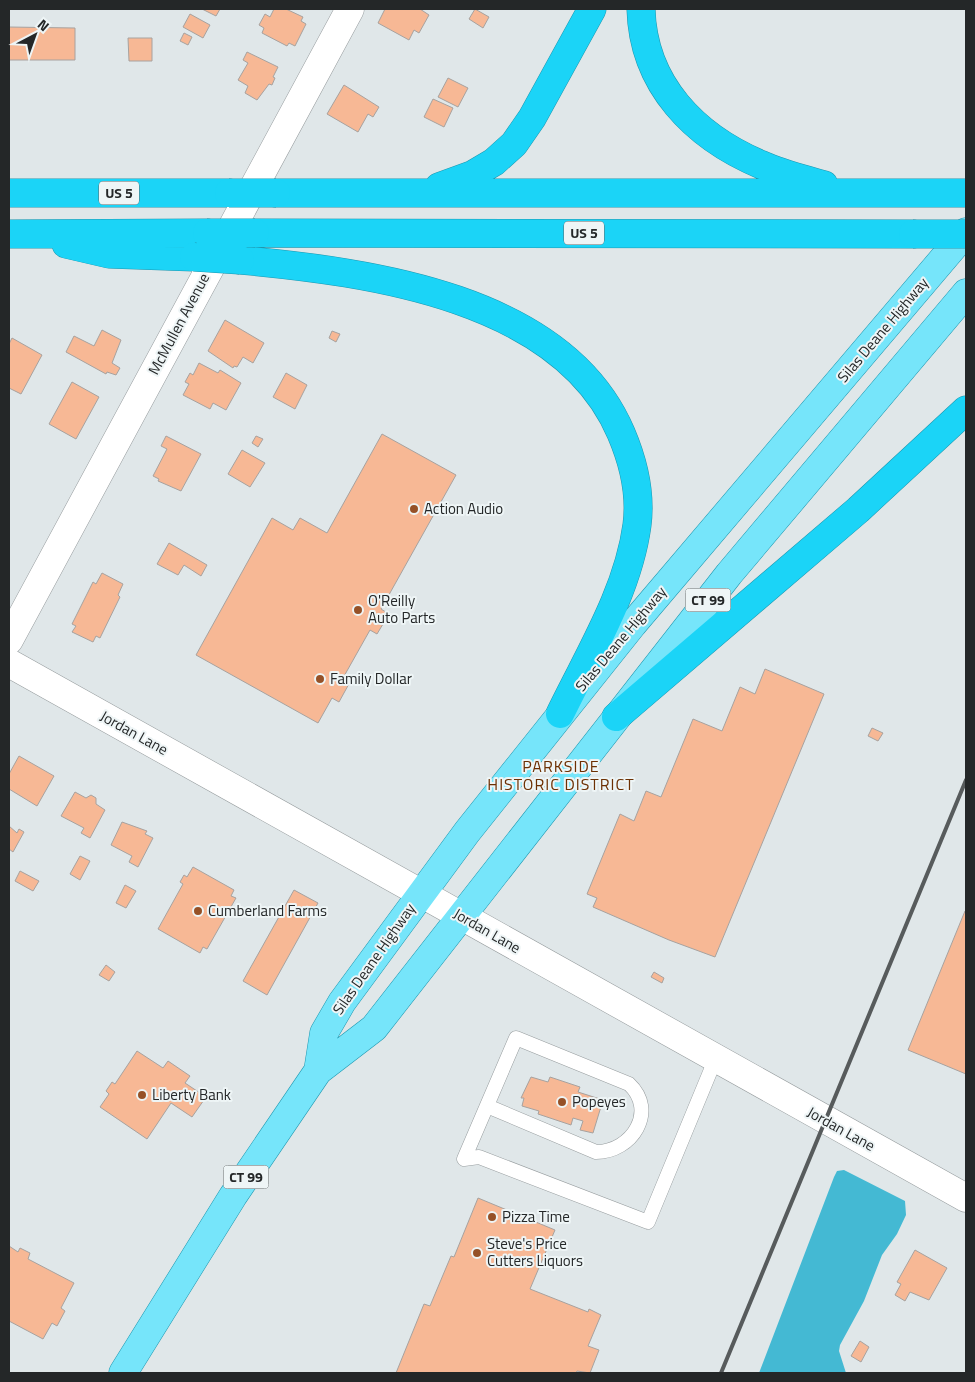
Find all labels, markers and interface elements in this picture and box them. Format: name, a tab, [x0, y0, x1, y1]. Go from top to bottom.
north arrow	[10, 10, 60, 60]
text: N	[33, 14, 54, 36]
road number: US 5	[99, 182, 139, 204]
road number: US 5	[564, 222, 604, 244]
street label: McMullen Avenue	[142, 269, 215, 379]
street label: Silas Deane Highway	[832, 272, 934, 387]
place label: Action Audio	[424, 497, 503, 520]
marker: Action Audio	[408, 503, 420, 515]
street label: Silas Deane Highway	[570, 581, 672, 696]
road number: CT 99	[686, 588, 730, 612]
place label: O'Reilly Auto Parts	[368, 589, 435, 629]
marker: O'Reilly Auto Parts	[352, 604, 364, 616]
place label: Family Dollar	[330, 667, 412, 690]
marker: Family Dollar	[314, 673, 326, 685]
street label: Jordan Lane	[96, 704, 172, 761]
district label: PARKSIDE HISTORIC DISTRICT	[487, 754, 635, 796]
street label: Silas Deane Highway	[326, 898, 421, 1019]
place label: Cumberland Farms	[208, 899, 327, 922]
street label: Jordan Lane	[449, 902, 525, 959]
marker: Cumberland Farms	[192, 905, 204, 917]
place label: Liberty Bank	[152, 1083, 231, 1106]
marker: Liberty Bank	[136, 1089, 148, 1101]
place label: Popeyes	[572, 1090, 626, 1113]
marker: Popeyes	[556, 1096, 568, 1108]
street label: Jordan Lane	[803, 1100, 879, 1157]
road number: CT 99	[224, 1166, 268, 1188]
place label: Pizza Time	[502, 1205, 570, 1228]
marker: Pizza Time	[486, 1211, 498, 1223]
place label: Steve's Price Cutters Liquors	[487, 1232, 583, 1272]
marker: Steve's Price Cutters Liquors	[471, 1247, 483, 1259]

